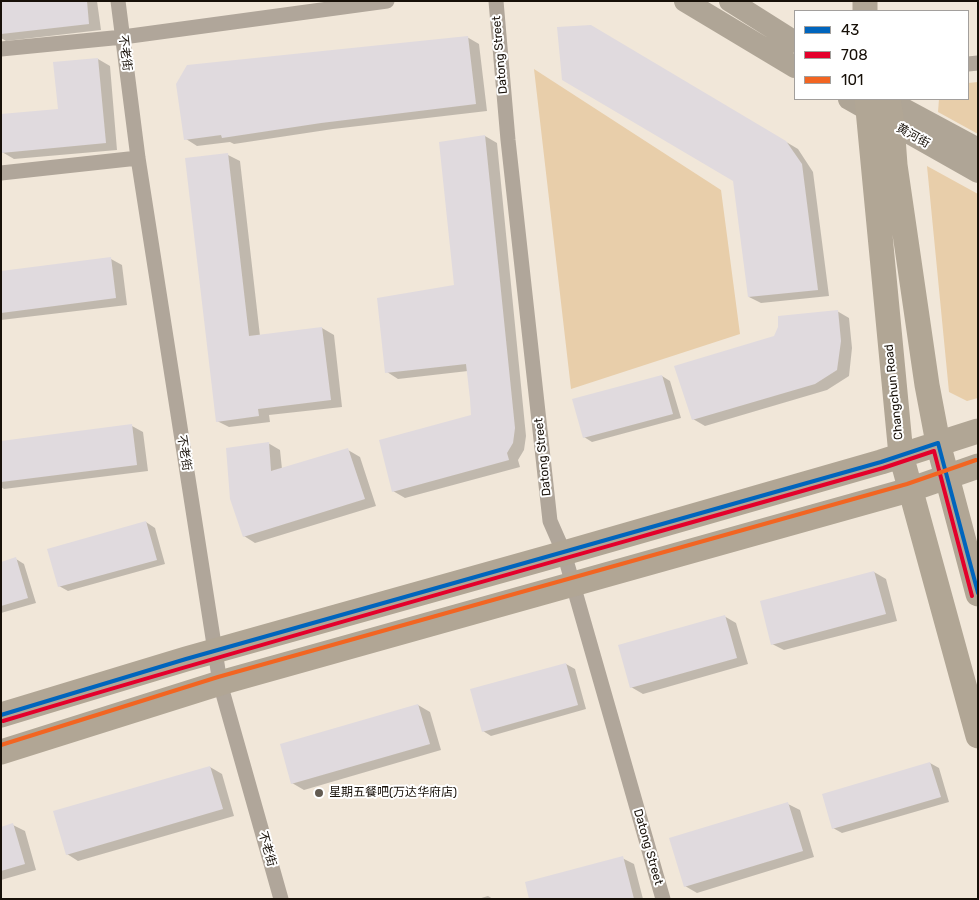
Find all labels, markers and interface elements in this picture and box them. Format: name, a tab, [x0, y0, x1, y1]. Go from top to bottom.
legend	[794, 10, 969, 100]
street label: Datong Street	[489, 15, 511, 95]
text: 43	[841, 21, 859, 39]
street label: 不老街	[116, 34, 134, 72]
text: 708	[841, 46, 868, 64]
text: 101	[841, 71, 863, 89]
street label: 黄河街	[894, 121, 932, 151]
street label: Changchun Road	[882, 343, 906, 441]
street label: Datong Street	[532, 417, 554, 497]
street label: 不老街	[174, 434, 194, 472]
place label: 星期五餐吧(万达华府店)	[329, 786, 457, 800]
marker: 星期五餐吧(万达华府店)	[313, 787, 325, 799]
street label: Datong Street	[630, 807, 666, 887]
street label: 不老街	[255, 830, 279, 868]

